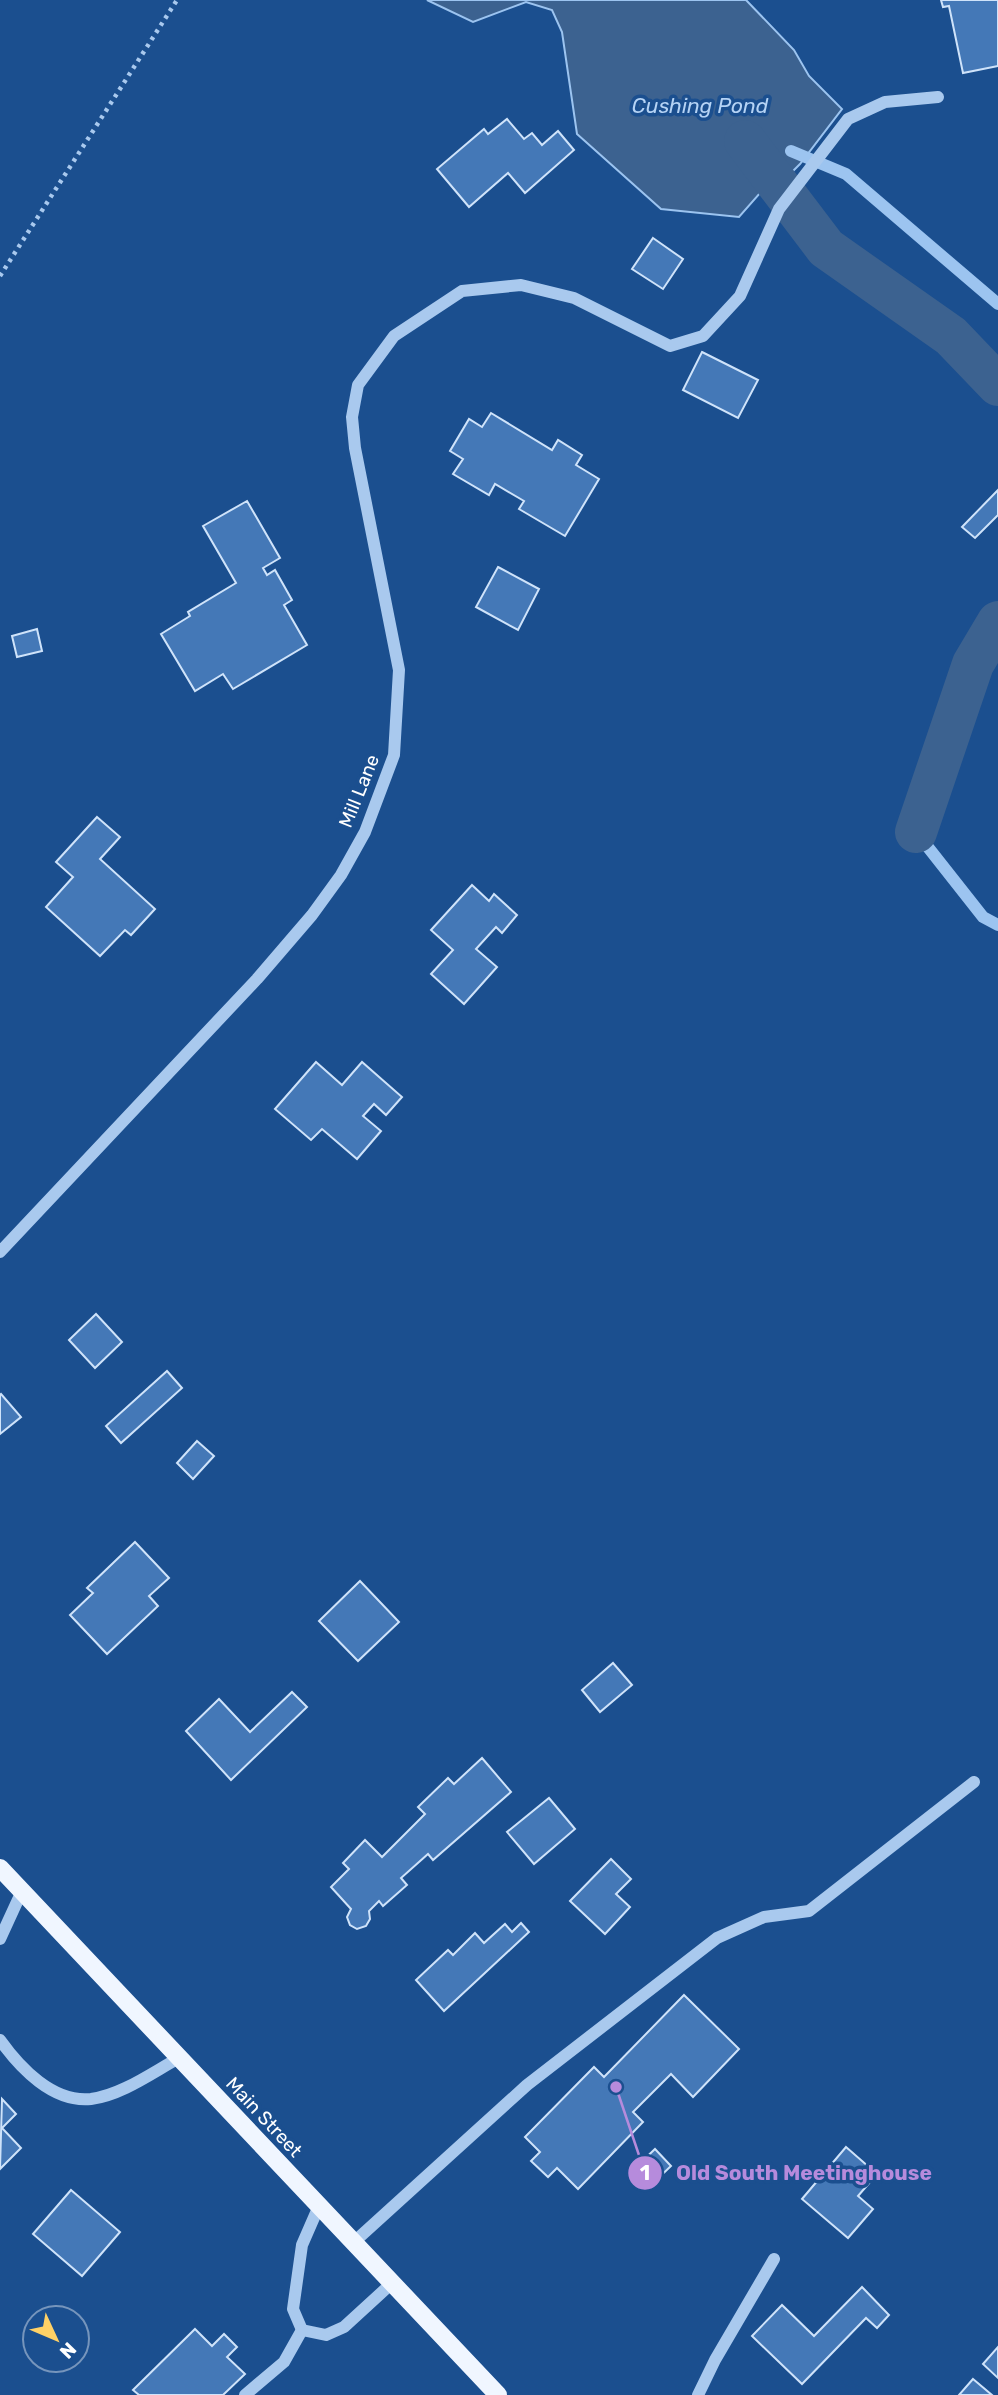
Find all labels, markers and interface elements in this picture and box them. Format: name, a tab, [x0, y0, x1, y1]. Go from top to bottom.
water label: Cushing Pond	[632, 93, 769, 118]
street label: Mill Lane	[334, 751, 384, 831]
street label: Main Street	[221, 2072, 307, 2162]
callout: Old South Meetinghouse	[627, 2152, 946, 2194]
text: 1	[640, 2160, 650, 2185]
text: Old South Meetinghouse	[676, 2160, 932, 2185]
north arrow	[21, 2304, 91, 2374]
text: N	[55, 2338, 81, 2363]

